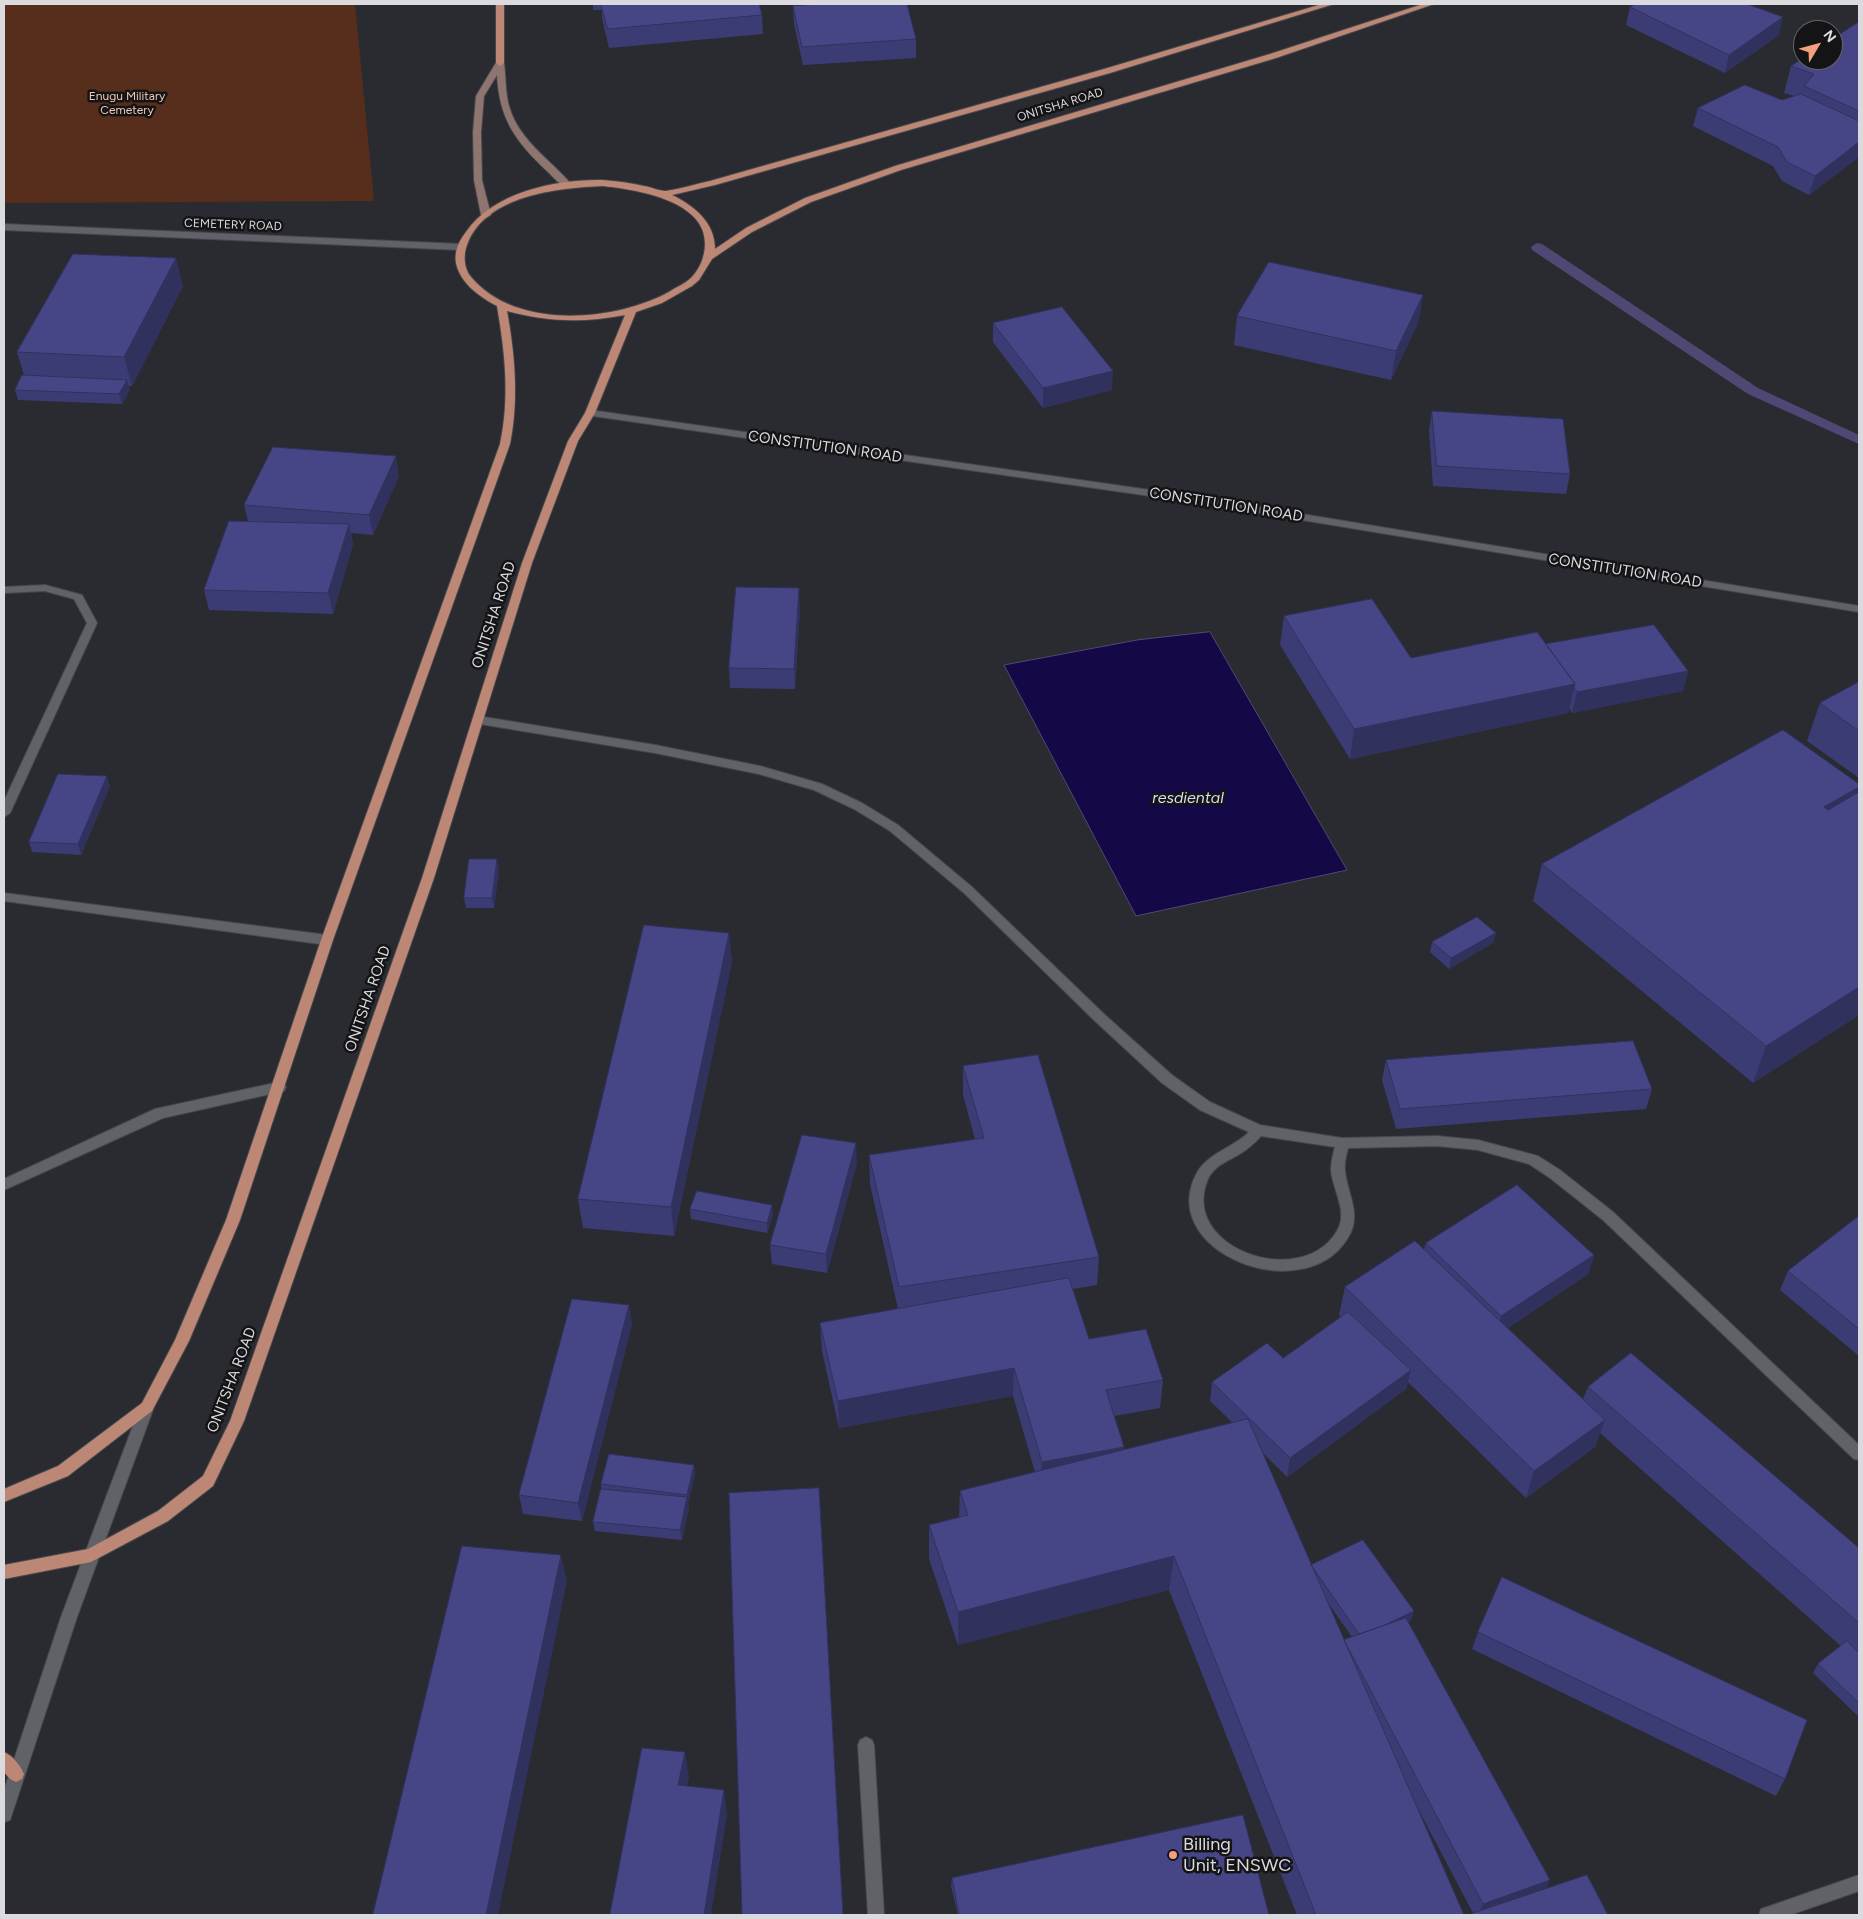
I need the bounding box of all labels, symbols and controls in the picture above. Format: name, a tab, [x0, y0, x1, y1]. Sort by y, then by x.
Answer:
north arrow	[1793, 20, 1843, 70]
text: N	[1820, 27, 1840, 46]
street label: ONITSHA ROAD	[1015, 85, 1105, 125]
park label: Enugu Military Cemetery	[89, 89, 165, 117]
street label: CEMETERY ROAD	[184, 216, 282, 234]
street label: CONSTITUTION ROAD	[747, 427, 903, 467]
street label: CONSTITUTION ROAD	[1148, 484, 1304, 526]
street label: CONSTITUTION ROAD	[1547, 550, 1703, 592]
street label: ONITSHA ROAD	[468, 559, 520, 671]
water label: resdiental	[1152, 788, 1224, 808]
street label: ONITSHA ROAD	[341, 943, 395, 1055]
street label: ONITSHA ROAD	[204, 1325, 260, 1435]
place label: Billing Unit, ENSWC	[1183, 1834, 1291, 1876]
marker: Billing Unit, ENSWC	[1167, 1849, 1179, 1861]

